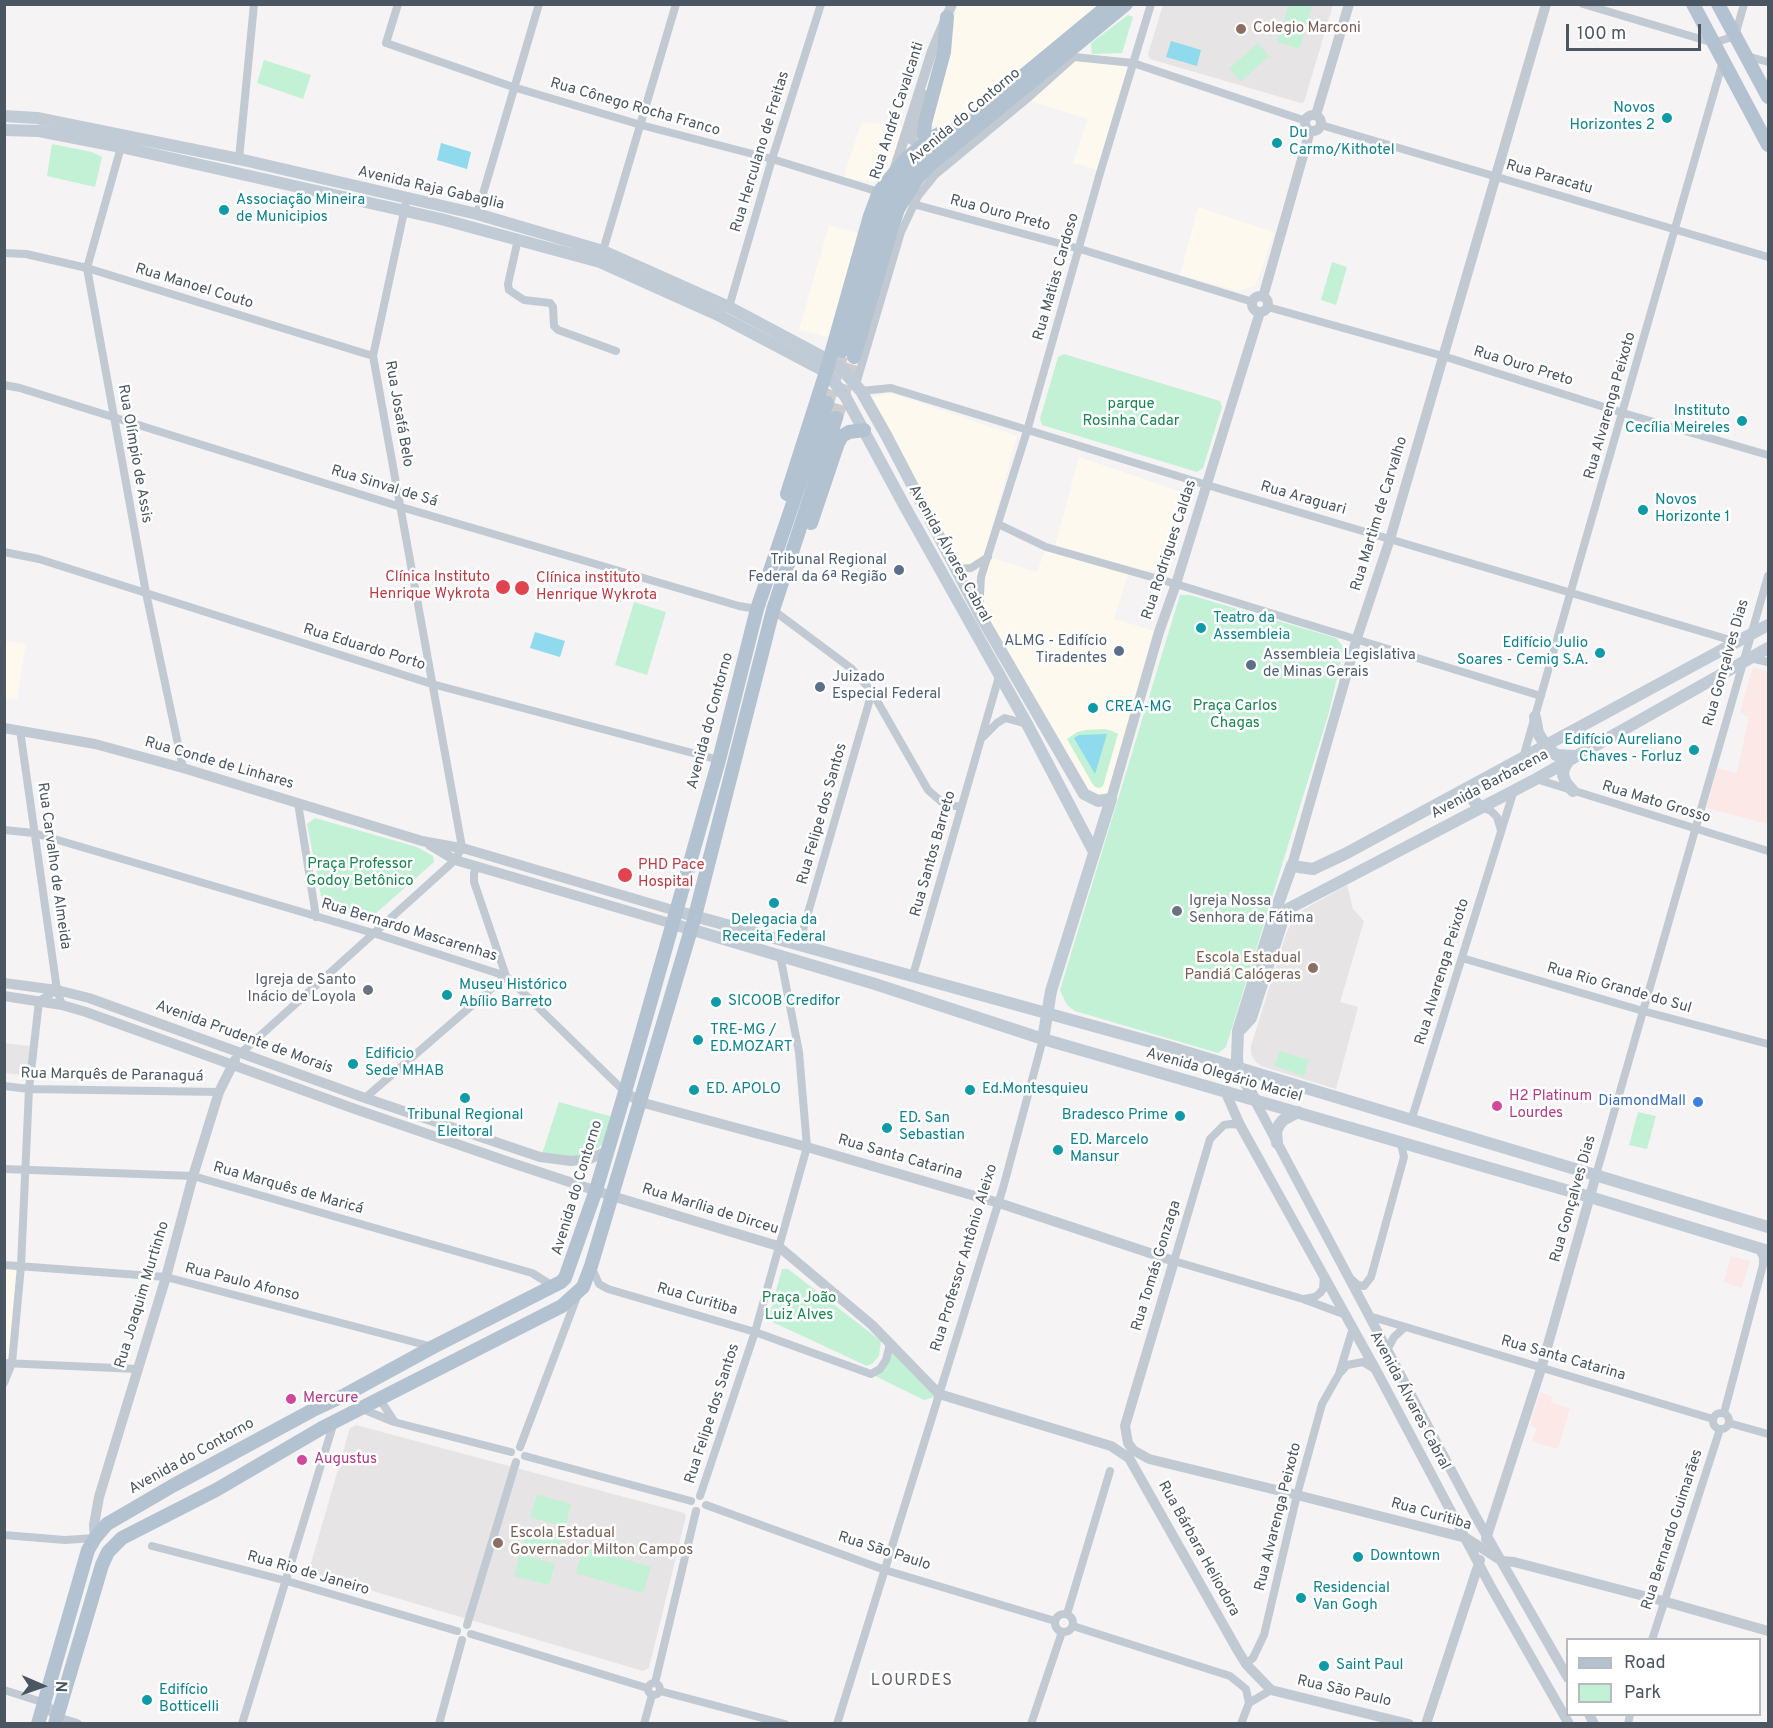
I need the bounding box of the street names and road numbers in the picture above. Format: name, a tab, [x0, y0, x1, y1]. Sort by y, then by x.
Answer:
street label: Rua André Cavalcanti	[867, 40, 929, 182]
street label: Avenida do Contorno	[905, 65, 1025, 169]
street label: Rua Herculano de Freitas	[728, 69, 794, 235]
street label: Rua Cônego Rocha Franco	[548, 75, 722, 141]
street label: Rua Paracatu	[1504, 157, 1594, 199]
street label: Avenida Raja Gabaglia	[356, 163, 506, 215]
street label: Rua Ouro Preto	[948, 192, 1052, 236]
street label: Rua Matias Cardoso	[1030, 211, 1084, 343]
street label: Rua Manoel Couto	[133, 260, 255, 314]
street label: Rua Alvarenga Peixoto	[1581, 330, 1641, 482]
street label: Rua Ouro Preto	[1471, 343, 1575, 391]
street label: Rua Josafá Belo	[380, 359, 416, 469]
street label: Rua Olímpio de Assis	[113, 383, 155, 525]
street label: Rua Martim de Carvalho	[1348, 434, 1412, 594]
street label: Rua Sinval de Sá	[329, 462, 439, 512]
street label: Rua Rodrigues Caldas	[1139, 478, 1201, 622]
street label: Rua Araguari	[1258, 478, 1348, 520]
street label: Avenida Álvares Cabral	[904, 482, 994, 626]
street label: Rua Gonçalves Dias	[1700, 597, 1754, 729]
street label: Rua Eduardo Porto	[301, 621, 427, 675]
street label: Avenida do Contorno	[684, 651, 738, 791]
street label: Rua Conde de Linhares	[142, 734, 296, 794]
street label: Rua Felipe dos Santos	[794, 741, 852, 887]
street label: Avenida Barbacena	[1428, 746, 1552, 824]
street label: Rua Mato Grosso	[1599, 778, 1713, 828]
street label: Rua Carvalho de Almeida	[32, 781, 74, 951]
street label: Rua Santos Barreto	[907, 789, 961, 919]
street label: Rua Bernardo Mascarenhas	[319, 896, 499, 966]
street label: Rua Alvarenga Peixoto	[1412, 896, 1474, 1048]
street label: Rua Rio Grande do Sul	[1545, 960, 1693, 1018]
street label: Avenida Prudente de Morais	[153, 997, 335, 1079]
street label: Avenida Olegário Maciel	[1144, 1045, 1304, 1107]
street label: Rua Marquês de Paranaguá	[20, 1065, 204, 1087]
street label: Avenida do Contorno	[549, 1118, 607, 1258]
street label: Rua Santa Catarina	[836, 1132, 964, 1184]
street label: Rua Gonçalves Dias	[1547, 1133, 1601, 1265]
street label: Rua Marquês de Maricá	[211, 1159, 365, 1219]
street label: Rua Professor Antônio Aleixo	[928, 1162, 1002, 1354]
street label: Rua Marília de Dirceu	[640, 1181, 780, 1239]
street label: Rua Tomás Gonzaga	[1129, 1198, 1185, 1334]
street label: Rua Joaquim Murtinho	[112, 1219, 174, 1371]
street label: Rua Paulo Afonso	[183, 1260, 301, 1306]
street label: Rua Curitiba	[655, 1280, 739, 1320]
street label: Avenida Álvares Cabral	[1365, 1329, 1453, 1473]
street label: Rua Santa Catarina	[1499, 1333, 1627, 1385]
street label: Rua Felipe dos Santos	[682, 1342, 744, 1486]
street label: Avenida do Contorno	[126, 1415, 258, 1499]
street label: Rua Alvarenga Peixoto	[1252, 1441, 1306, 1593]
street label: Rua Bernardo Guimarães	[1639, 1447, 1707, 1613]
street label: Rua Bárbara Heliodora	[1153, 1478, 1243, 1620]
street label: Rua Curitiba	[1389, 1495, 1473, 1535]
street label: Rua São Paulo	[835, 1529, 933, 1575]
street label: Rua Rio de Janeiro	[245, 1548, 371, 1600]
street label: Rua São Paulo	[1295, 1672, 1393, 1712]

